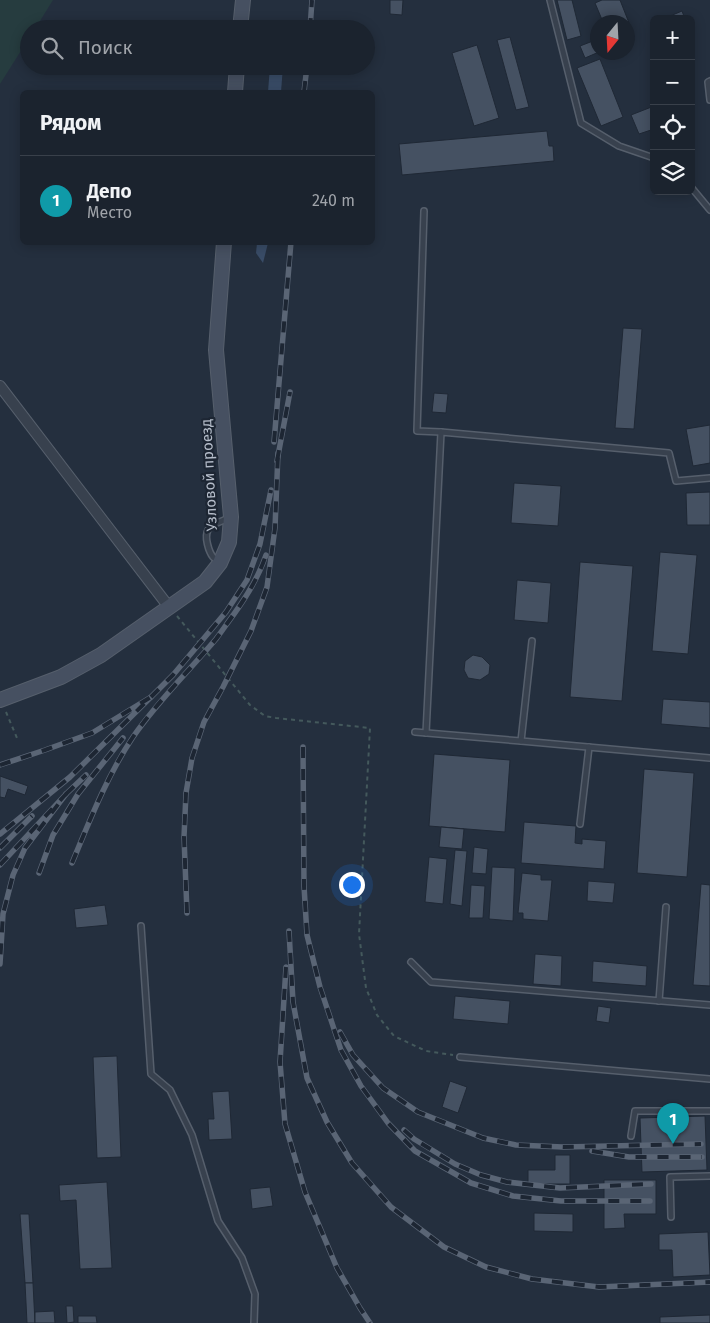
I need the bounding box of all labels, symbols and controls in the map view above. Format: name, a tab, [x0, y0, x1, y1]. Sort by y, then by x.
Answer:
north arrow	[590, 15, 635, 60]
map controls	[650, 15, 695, 195]
button: +	[650, 15, 695, 60]
search box	[20, 20, 375, 75]
icon: search	[38, 34, 66, 62]
text: Поиск	[78, 36, 132, 59]
button: −	[650, 60, 695, 105]
button: locate	[650, 105, 695, 150]
text: Рядом	[40, 110, 101, 136]
button: layers	[650, 150, 695, 195]
text: Депо	[87, 180, 132, 203]
text: 1	[52, 191, 60, 210]
text: 240 m	[312, 191, 355, 210]
text: Место	[87, 203, 132, 222]
street label: Узловой проезд	[197, 418, 221, 532]
your location	[339, 872, 365, 898]
pin: 1	[657, 1103, 689, 1144]

